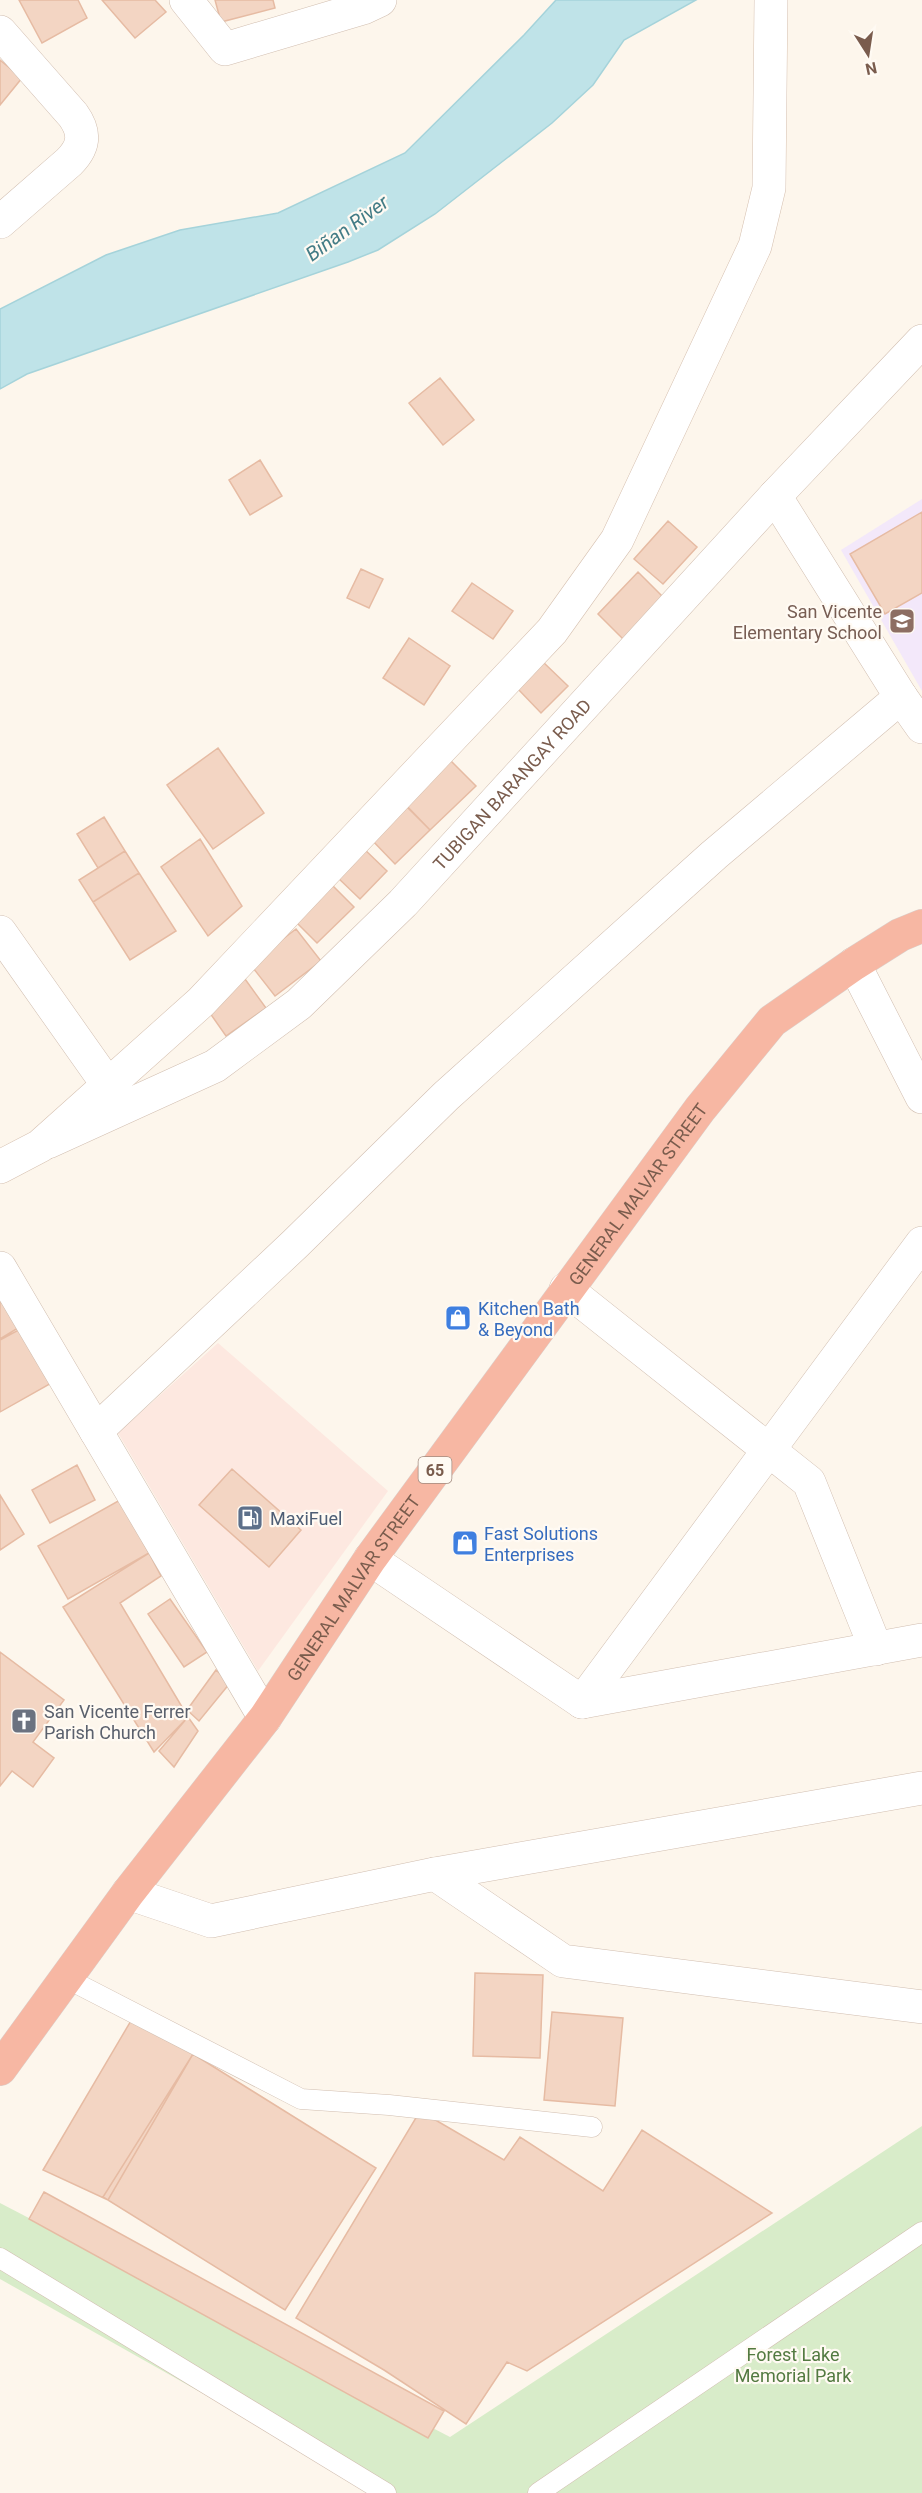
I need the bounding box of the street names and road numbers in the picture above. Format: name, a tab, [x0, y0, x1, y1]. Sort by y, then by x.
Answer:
street label: TUBIGAN BARANGAY ROAD	[428, 694, 595, 874]
street label: GENERAL MALVAR STREET	[564, 1099, 711, 1289]
road number: 65	[418, 1457, 452, 1483]
street label: GENERAL MALVAR STREET	[282, 1491, 424, 1685]

